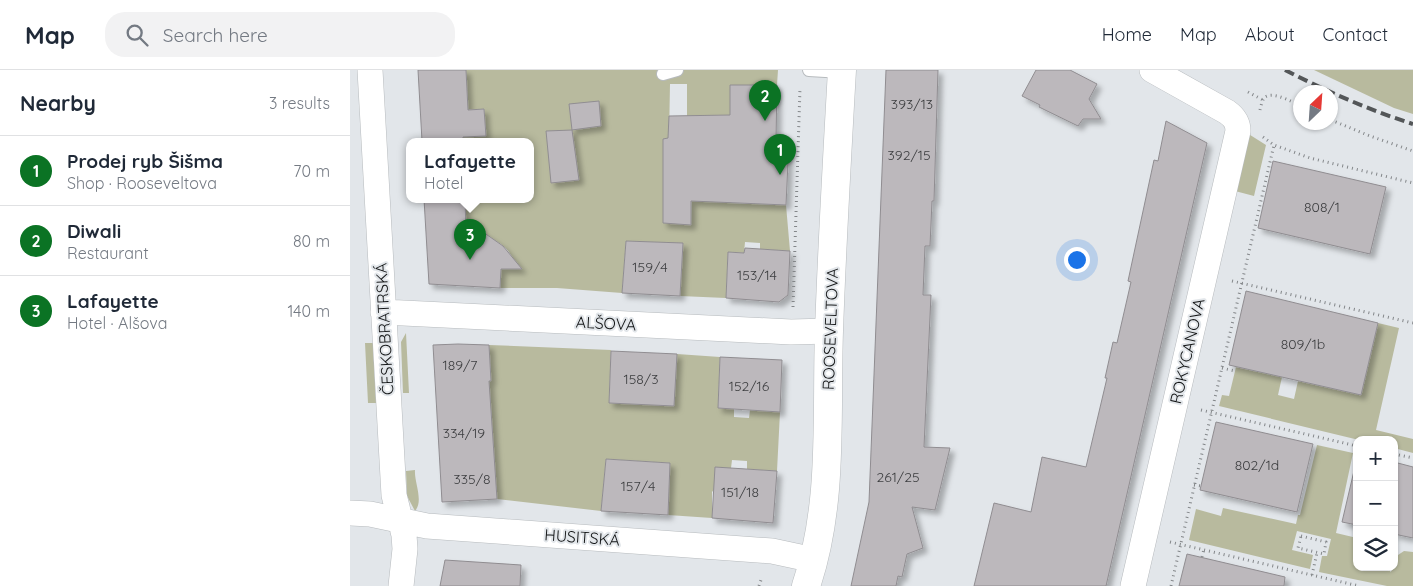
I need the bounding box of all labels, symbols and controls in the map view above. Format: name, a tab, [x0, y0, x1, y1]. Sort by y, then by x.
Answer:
search box	[105, 12, 455, 57]
text: Map	[25, 20, 75, 50]
icon: search	[123, 21, 151, 49]
text: Search here	[163, 23, 268, 47]
text: Home	[1102, 23, 1152, 46]
text: Map	[1180, 23, 1217, 46]
text: About	[1245, 23, 1295, 46]
text: Contact	[1323, 23, 1388, 46]
pin: 2	[749, 80, 781, 121]
north arrow	[1293, 85, 1338, 130]
text: Nearby	[20, 90, 96, 116]
text: 3 results	[269, 93, 330, 113]
house number: 393/13	[891, 95, 933, 113]
pin: 1	[764, 134, 796, 175]
popup	[406, 138, 534, 203]
house number: 392/15	[887, 146, 931, 164]
text: Prodej ryb Šišma	[67, 149, 223, 173]
text: Lafayette	[424, 149, 516, 173]
text: 1	[33, 161, 39, 181]
text: 70 m	[293, 161, 330, 181]
text: Shop · Rooseveltova	[67, 173, 217, 193]
text: Hotel	[424, 173, 463, 193]
house number: 808/1	[1304, 198, 1340, 216]
text: Diwali	[67, 219, 121, 243]
pin: 3	[454, 219, 486, 260]
text: 2	[31, 231, 41, 251]
text: 80 m	[293, 231, 330, 251]
text: Restaurant	[67, 243, 149, 263]
your location	[1064, 247, 1090, 273]
house number: 159/4	[632, 258, 668, 276]
street label: ČESKOBRATRSKÁ	[371, 262, 397, 396]
house number: 153/14	[737, 266, 777, 284]
street label: ROOSEVELTOVA	[818, 268, 842, 390]
text: Lafayette	[67, 289, 159, 313]
street label: ROKYCANOVA	[1165, 296, 1209, 406]
text: 3	[32, 301, 40, 321]
text: 140 m	[287, 301, 330, 321]
street label: ALŠOVA	[575, 311, 637, 335]
text: Hotel · Alšova	[67, 313, 167, 333]
house number: 809/1b	[1281, 335, 1325, 353]
house number: 189/7	[442, 356, 478, 374]
house number: 158/3	[623, 370, 659, 388]
house number: 152/16	[729, 377, 770, 395]
house number: 334/19	[443, 424, 485, 442]
map controls	[1353, 436, 1398, 571]
button: +	[1353, 436, 1398, 481]
house number: 802/1d	[1235, 456, 1279, 474]
house number: 261/25	[876, 468, 920, 486]
house number: 335/8	[453, 470, 491, 488]
house number: 157/4	[621, 477, 655, 495]
button: −	[1353, 481, 1398, 526]
house number: 151/18	[721, 483, 759, 501]
street label: HUSITSKÁ	[544, 524, 620, 550]
button: layers	[1353, 526, 1398, 571]

